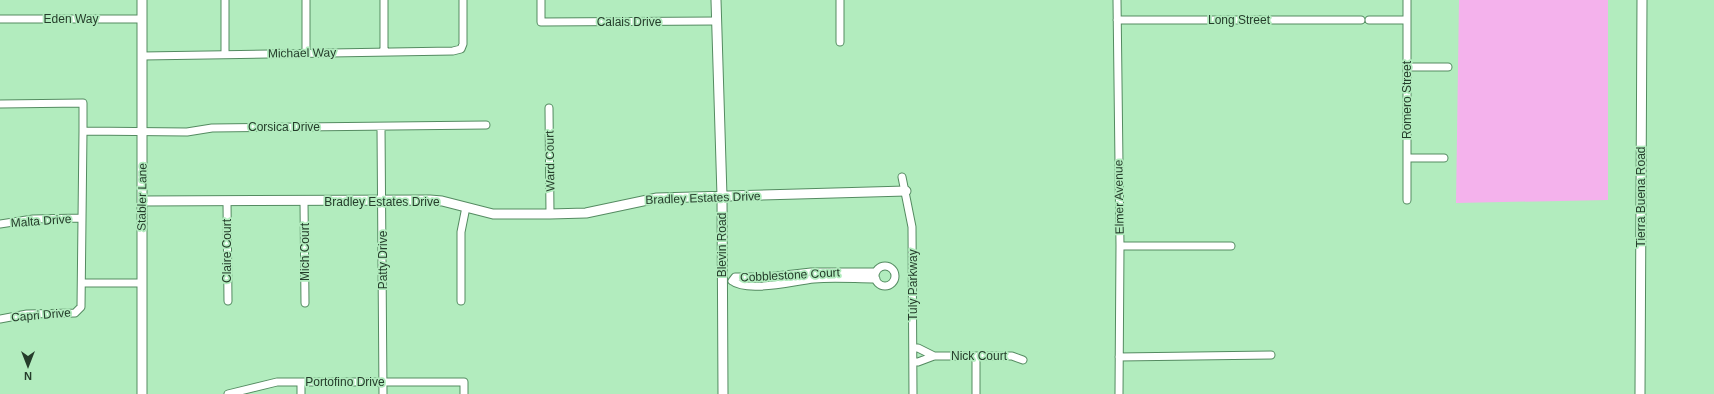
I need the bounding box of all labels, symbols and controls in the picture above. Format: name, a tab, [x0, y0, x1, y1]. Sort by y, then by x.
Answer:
street label: Eden Way	[44, 12, 98, 26]
street label: Long Street	[1208, 13, 1271, 27]
street label: Calais Drive	[597, 15, 662, 29]
street label: Michael Way	[268, 45, 336, 61]
street label: Romero Street	[1400, 60, 1414, 139]
street label: Corsica Drive	[248, 120, 320, 134]
street label: Ward Court	[542, 130, 558, 192]
street label: Tierra Buena Road	[1634, 147, 1648, 247]
street label: Elmer Avenue	[1111, 159, 1127, 234]
street label: Stabler Lane	[134, 163, 150, 231]
street label: Bradley Estates Drive	[645, 189, 761, 207]
street label: Bradley Estates Drive	[324, 195, 440, 209]
street label: Malta Drive	[10, 212, 72, 230]
street label: Blevin Road	[715, 213, 729, 277]
street label: Claire Court	[220, 218, 234, 283]
street label: Mich Court	[298, 222, 312, 281]
street label: Patty Drive	[376, 230, 390, 289]
street label: Tuly Parkway	[906, 249, 920, 321]
street label: Cobblestone Court	[740, 265, 841, 285]
street label: Capri Drive	[10, 305, 72, 325]
north arrow	[8, 346, 48, 386]
street label: Nick Court	[951, 349, 1008, 363]
text: N	[24, 370, 32, 382]
street label: Portofino Drive	[305, 375, 385, 389]

